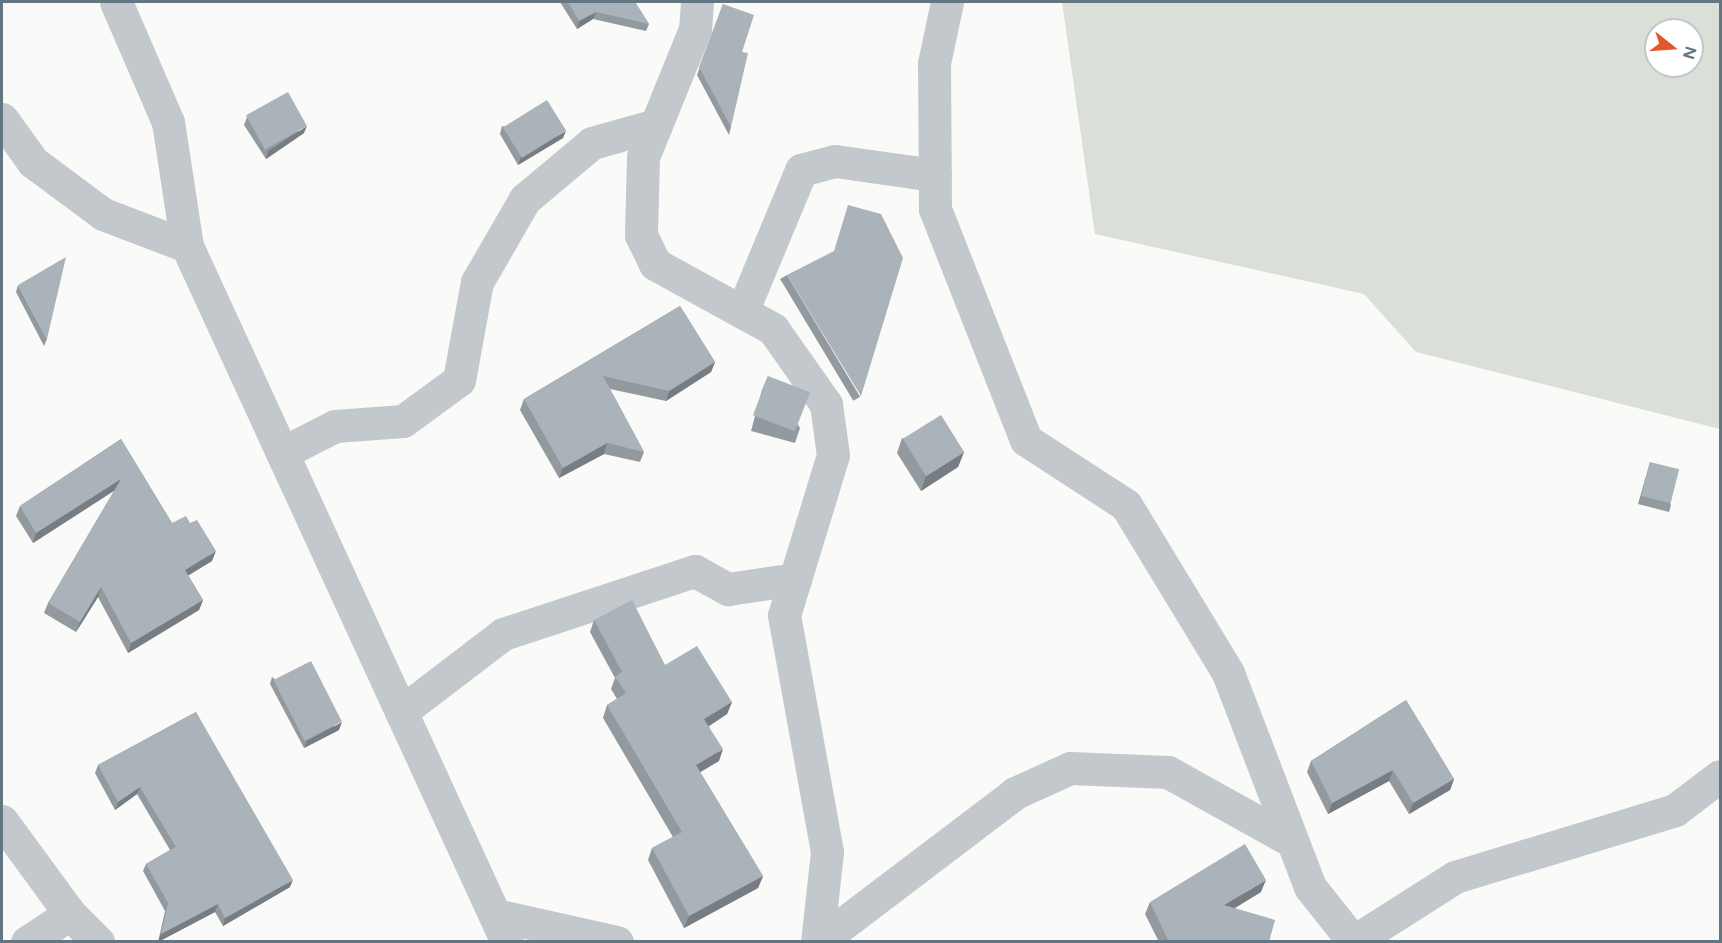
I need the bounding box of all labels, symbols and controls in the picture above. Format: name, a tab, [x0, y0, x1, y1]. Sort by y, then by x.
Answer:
north arrow	[1644, 18, 1704, 78]
text: N	[1679, 44, 1701, 62]

